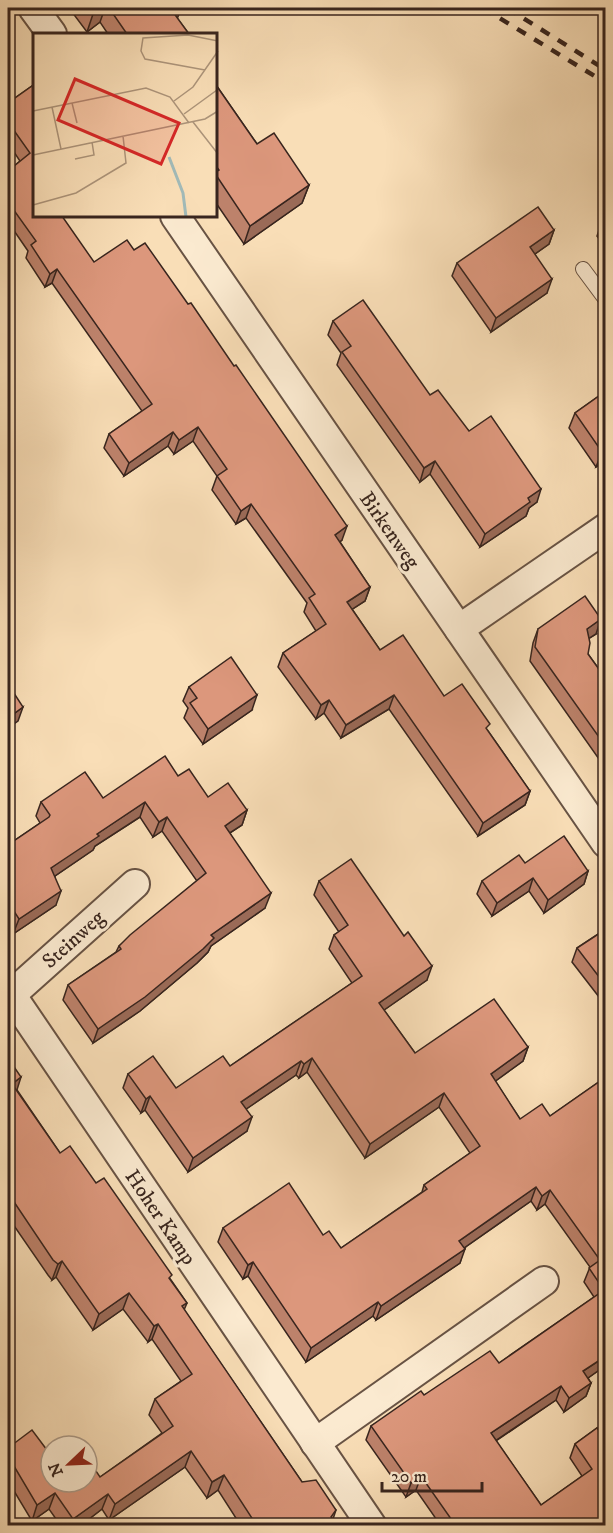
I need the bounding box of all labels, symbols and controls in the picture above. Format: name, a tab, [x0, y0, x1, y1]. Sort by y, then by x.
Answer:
inset map	[33, 33, 218, 218]
street label: Birkenweg	[353, 487, 426, 575]
street label: Steinweg	[37, 904, 111, 975]
street label: Hoher Kamp	[119, 1165, 202, 1270]
north arrow	[39, 1434, 99, 1494]
scale bar	[382, 1455, 482, 1493]
text: N	[44, 1460, 68, 1479]
text: 20 m	[391, 1466, 427, 1488]

